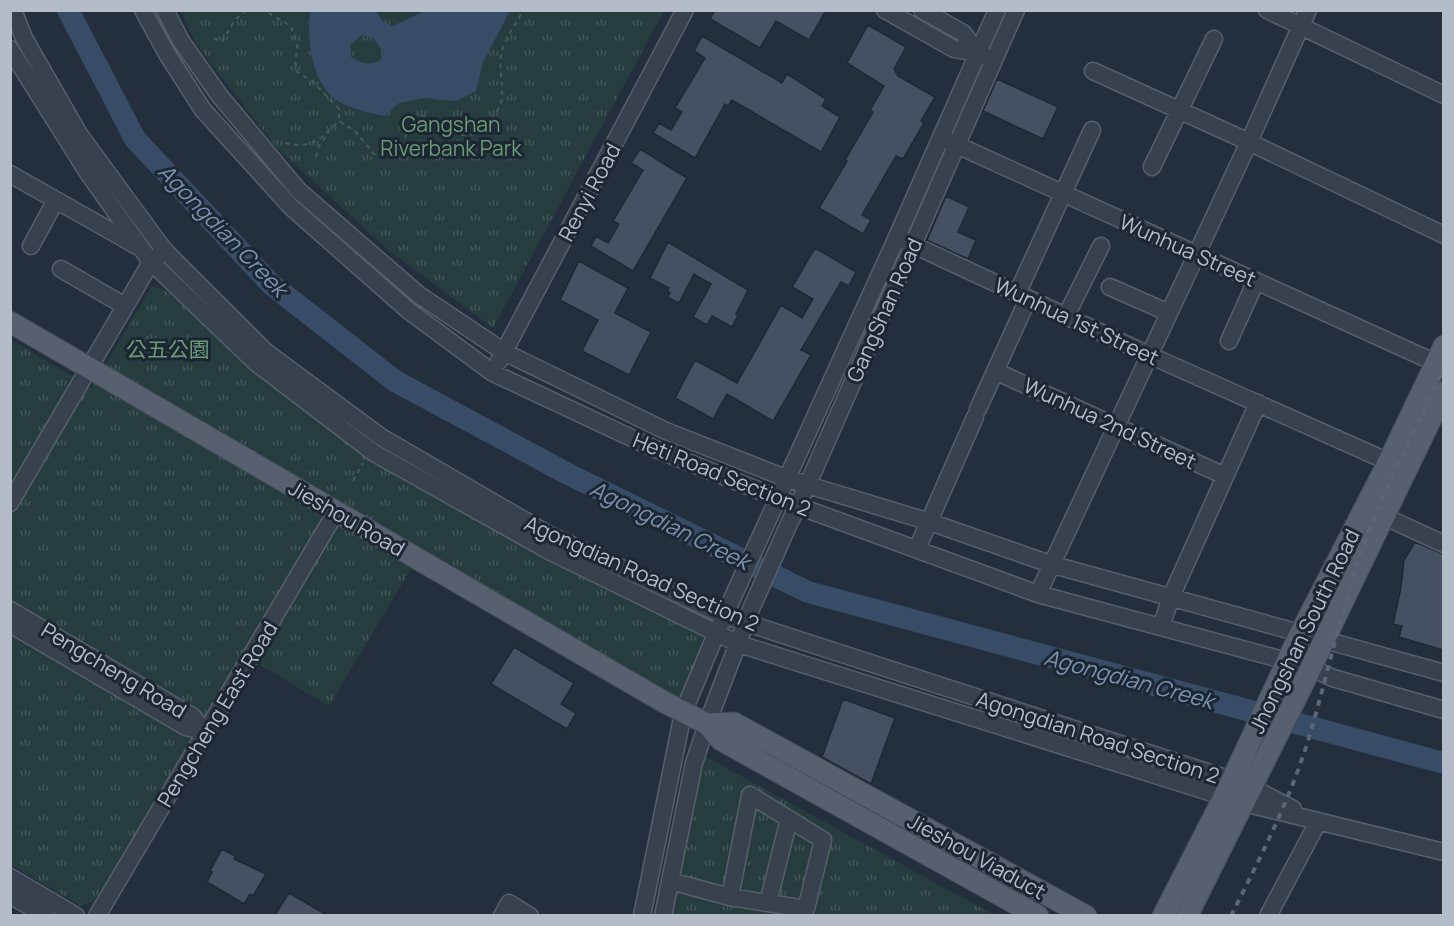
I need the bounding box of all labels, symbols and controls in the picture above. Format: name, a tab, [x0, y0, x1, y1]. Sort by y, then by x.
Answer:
park label: Gangshan Riverbank Park	[380, 110, 522, 162]
street label: Renyi Road	[551, 138, 627, 246]
water label: Agongdian Creek	[152, 157, 296, 305]
street label: Wunhua Street	[1115, 207, 1261, 293]
street label: GangShan Road	[840, 234, 928, 386]
street label: Wunhua 1st Street	[990, 271, 1164, 371]
park label: 公五公園	[126, 335, 210, 363]
street label: Wunhua 2nd Street	[1019, 371, 1201, 475]
street label: Heti Road Section 2	[629, 426, 815, 522]
water label: Agongdian Creek	[585, 473, 758, 578]
street label: Jieshou Road	[284, 474, 410, 562]
street label: Agongdian Road Section 2	[520, 509, 764, 637]
street label: Jhongshan South Road	[1242, 524, 1366, 738]
street label: Pengcheng Road	[36, 616, 192, 724]
street label: Pengcheng East Road	[150, 616, 284, 812]
water label: Agongdian Creek	[1041, 642, 1220, 717]
street label: Agongdian Road Section 2	[973, 684, 1223, 790]
street label: Jieshou Viaduct	[903, 807, 1051, 905]

